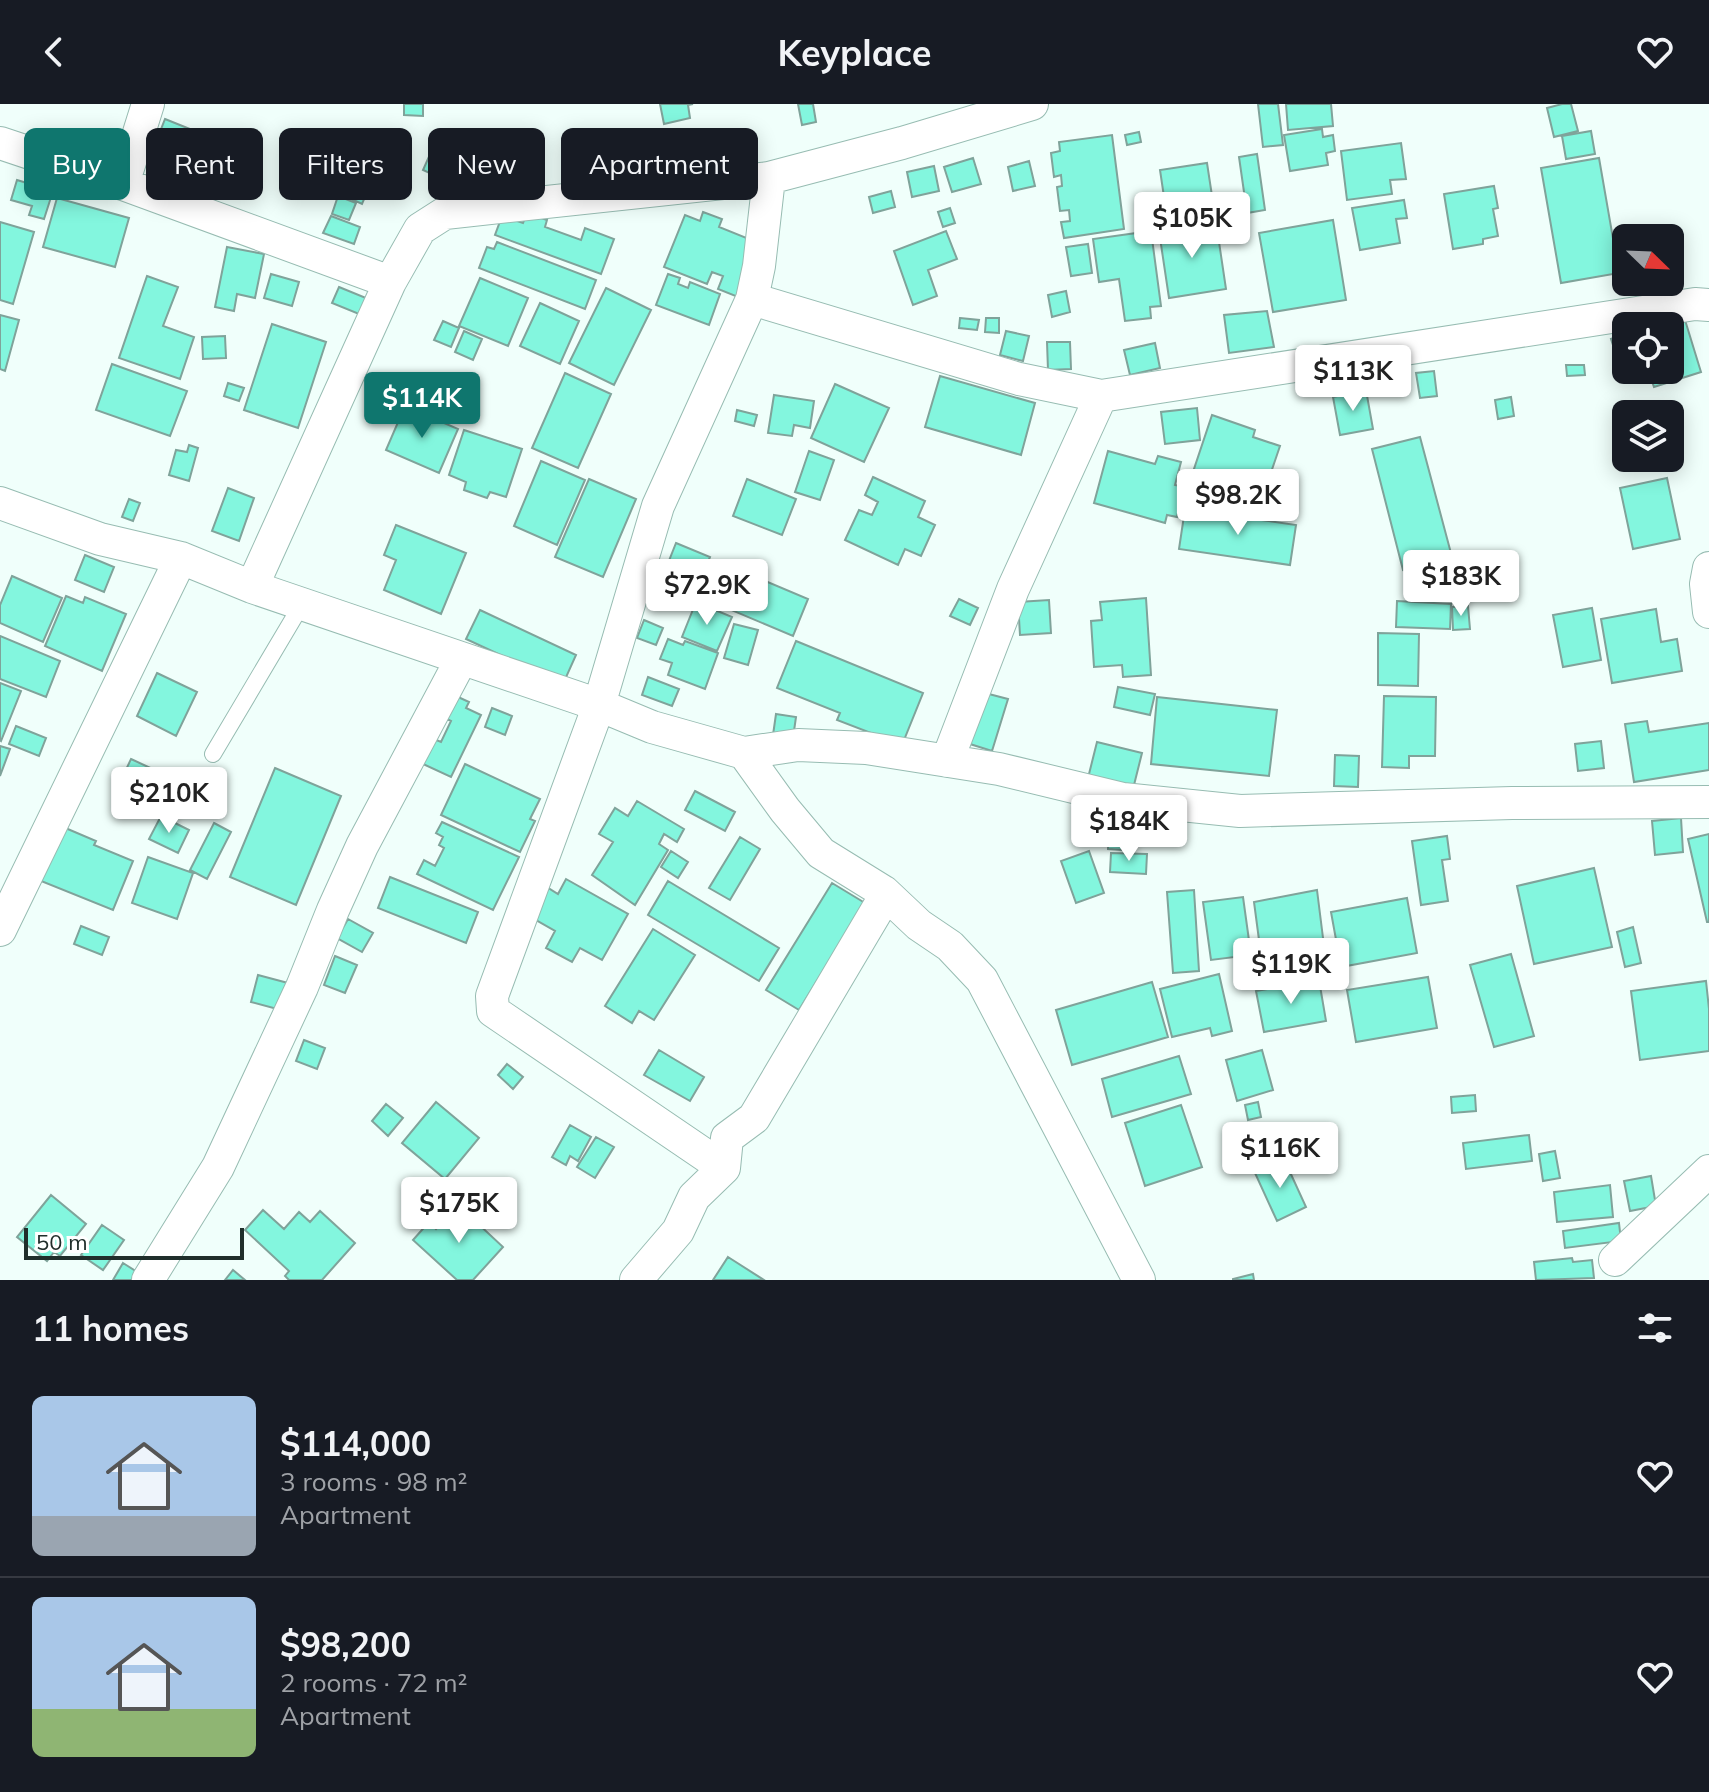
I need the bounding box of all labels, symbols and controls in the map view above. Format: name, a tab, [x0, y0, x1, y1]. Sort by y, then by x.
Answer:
icon: back	[32, 30, 76, 74]
text: Keyplace	[777, 30, 932, 75]
icon: heart	[1633, 30, 1677, 74]
chip: Buy	[24, 128, 130, 200]
chip: Rent	[146, 128, 263, 200]
chip: Filters	[279, 128, 412, 200]
chip: New	[428, 128, 545, 200]
chip: Apartment	[561, 128, 758, 200]
pin: $105K	[1136, 192, 1248, 260]
text: $105K	[1152, 201, 1232, 234]
north arrow	[1612, 224, 1684, 296]
map controls	[1612, 224, 1684, 472]
button: locate	[1612, 312, 1684, 384]
pin: $113K	[1297, 345, 1409, 413]
text: $113K	[1313, 354, 1393, 387]
pin: $114K	[366, 372, 478, 440]
text: $114K	[382, 381, 462, 414]
button: layers	[1612, 400, 1684, 472]
pin: $98.2K	[1173, 469, 1303, 537]
text: $98.2K	[1195, 478, 1281, 511]
pin: $183K	[1405, 550, 1517, 618]
pin: $72.9K	[642, 559, 772, 627]
text: $183K	[1421, 559, 1501, 592]
text: $72.9K	[664, 568, 750, 601]
pin: $210K	[113, 767, 225, 835]
text: $210K	[129, 776, 209, 809]
pin: $184K	[1073, 795, 1185, 863]
text: $184K	[1089, 804, 1169, 837]
pin: $119K	[1235, 938, 1347, 1006]
text: $119K	[1251, 947, 1331, 980]
pin: $116K	[1224, 1122, 1336, 1190]
text: $116K	[1240, 1131, 1320, 1164]
pin: $175K	[403, 1177, 515, 1245]
text: $175K	[419, 1186, 499, 1219]
scale bar	[24, 1224, 244, 1260]
text: 50 m	[36, 1228, 87, 1256]
icon: filters	[1633, 1306, 1677, 1350]
text: 11 homes	[32, 1307, 189, 1350]
text: $114,000	[280, 1422, 431, 1465]
icon: home	[96, 1428, 192, 1524]
icon: heart	[1633, 1454, 1677, 1498]
text: 3 rooms · 98 m²	[280, 1465, 467, 1498]
text: Apartment	[280, 1498, 411, 1531]
text: $98,200	[280, 1623, 411, 1666]
icon: home	[96, 1629, 192, 1725]
icon: heart	[1633, 1655, 1677, 1699]
text: 2 rooms · 72 m²	[280, 1666, 467, 1699]
text: Apartment	[280, 1699, 411, 1732]

